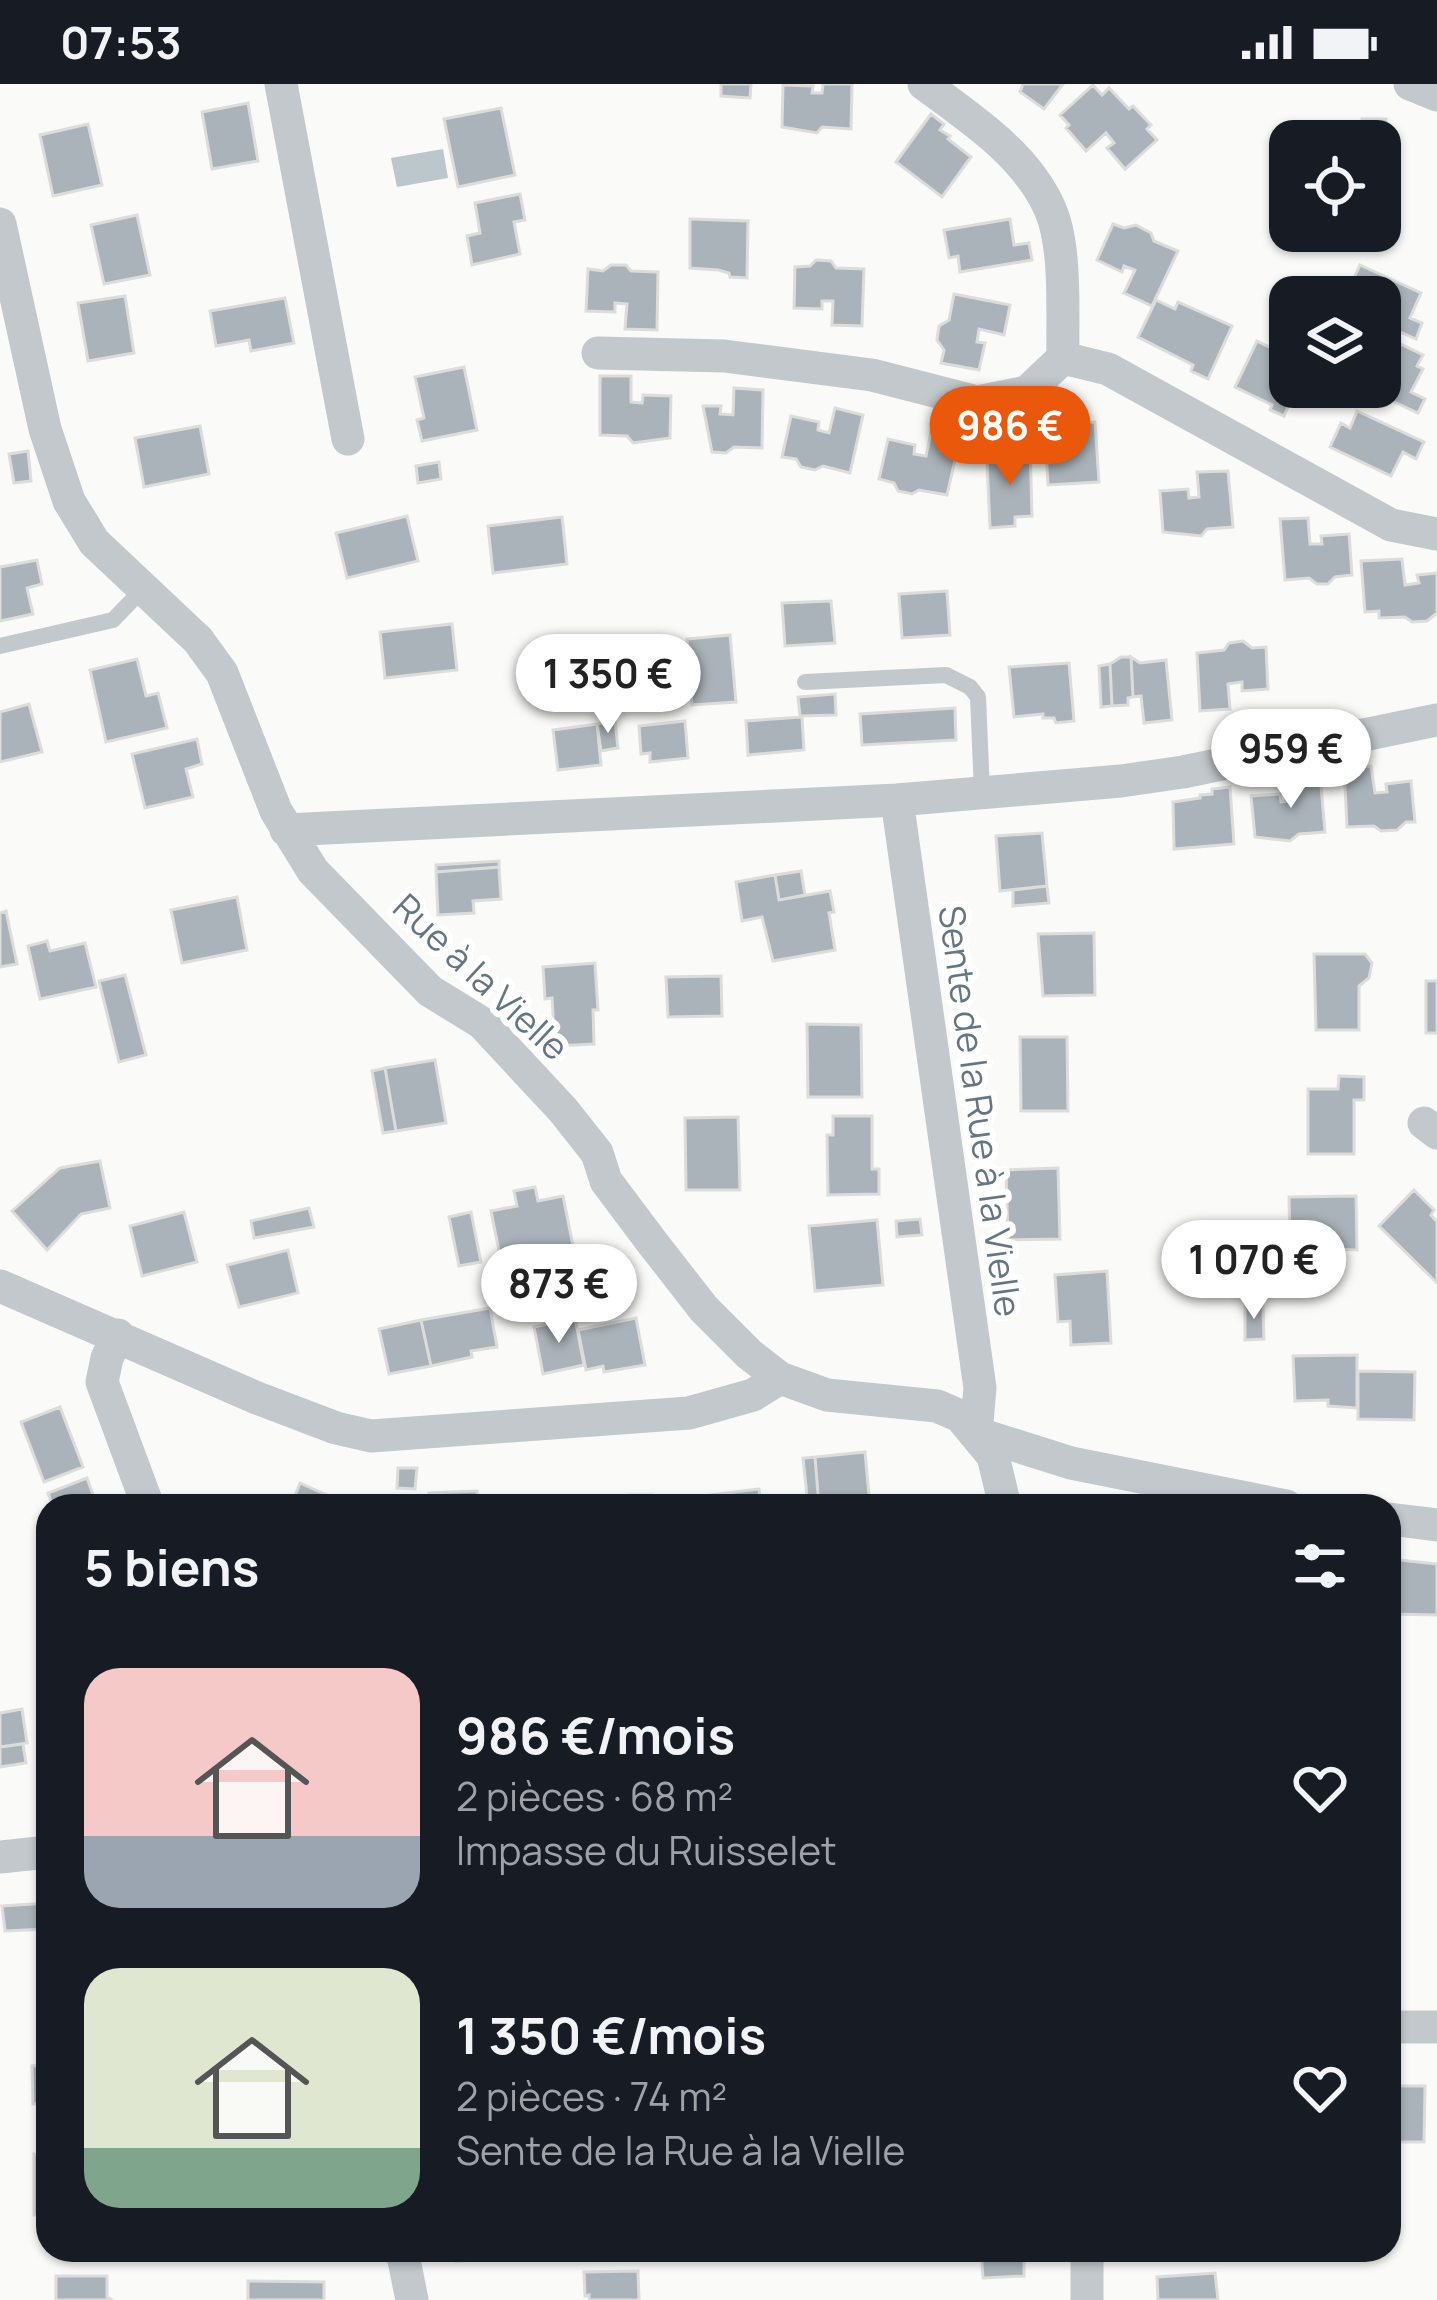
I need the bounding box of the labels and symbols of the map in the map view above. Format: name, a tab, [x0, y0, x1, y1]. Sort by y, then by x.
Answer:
pin: 986 €	[926, 386, 1094, 488]
pin: 1 350 €	[497, 634, 719, 736]
pin: 959 €	[1207, 709, 1375, 811]
street label: Rue à la Vielle	[383, 883, 580, 1071]
street label: Sente de la Rue à la Vielle	[927, 902, 1034, 1320]
pin: 1 070 €	[1143, 1220, 1365, 1322]
pin: 873 €	[475, 1244, 643, 1346]

